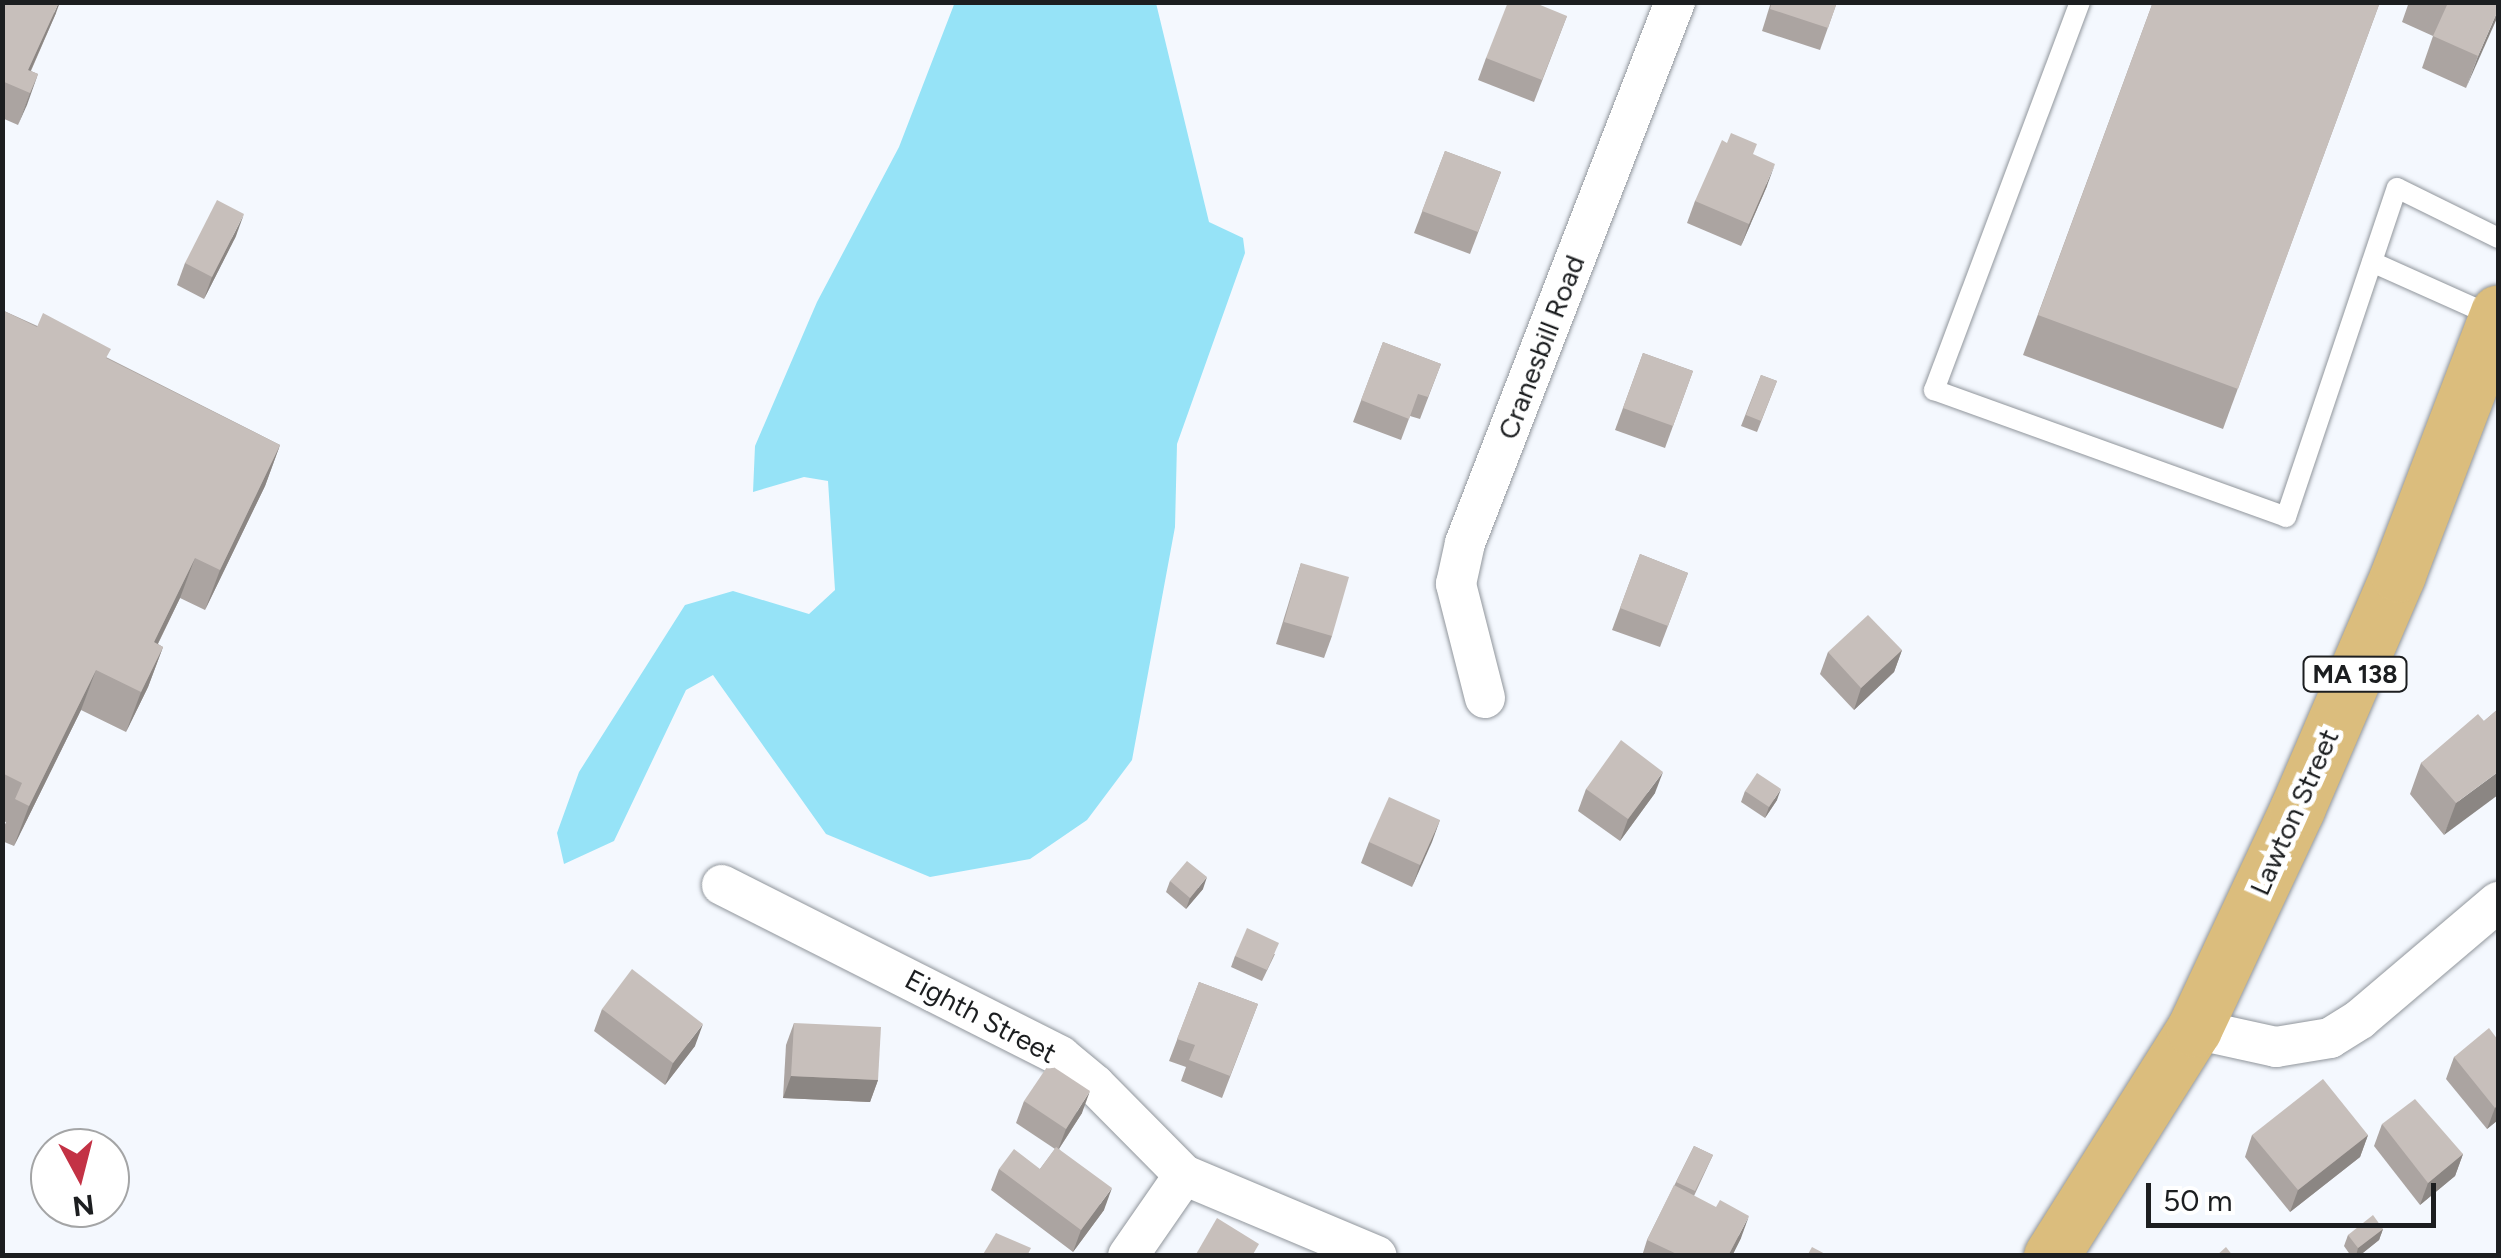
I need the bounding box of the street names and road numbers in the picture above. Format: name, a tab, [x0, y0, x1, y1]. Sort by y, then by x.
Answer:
street label: Cranesbill Road	[1490, 250, 1592, 444]
road number: MA 138	[2302, 654, 2408, 694]
street label: Lawton Street	[2242, 724, 2346, 900]
street label: Eighth Street	[900, 962, 1062, 1070]

